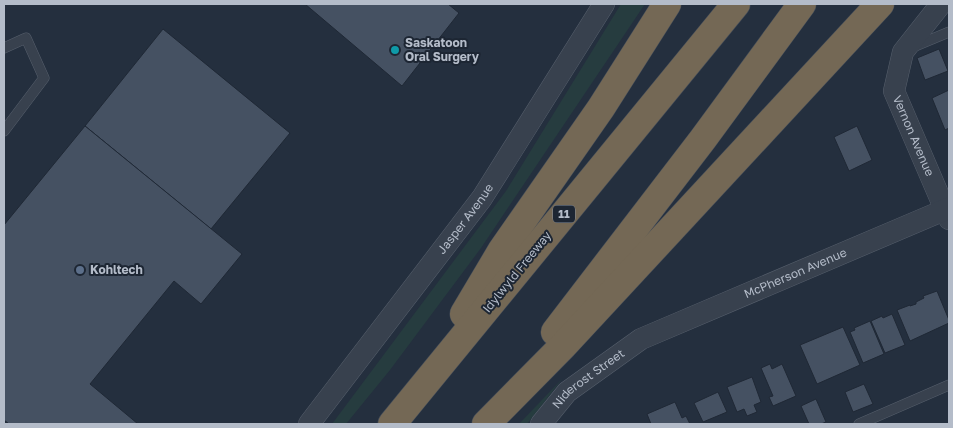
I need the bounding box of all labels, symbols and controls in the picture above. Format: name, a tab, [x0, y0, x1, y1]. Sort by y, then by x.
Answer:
place label: Saskatoon Oral Surgery	[405, 35, 480, 64]
marker: Saskatoon Oral Surgery	[389, 44, 401, 56]
street label: Vernon Avenue	[890, 93, 938, 178]
street label: Jasper Avenue	[434, 181, 496, 257]
road number: 11	[553, 205, 575, 222]
street label: Idylwyld Freeway	[479, 228, 554, 315]
street label: McPherson Avenue	[742, 244, 849, 301]
place label: Kohltech	[90, 262, 143, 277]
marker: Kohltech	[74, 264, 86, 276]
street label: Niderost Street	[549, 345, 627, 411]

